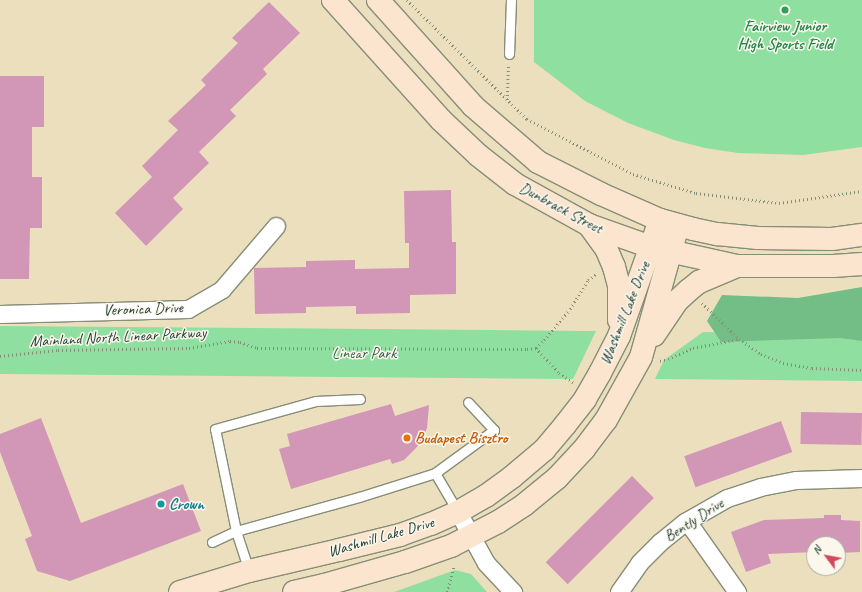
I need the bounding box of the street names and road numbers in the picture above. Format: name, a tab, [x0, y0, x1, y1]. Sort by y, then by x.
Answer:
street label: Dunbrack Street	[516, 178, 606, 238]
street label: Washmill Lake Drive	[596, 258, 654, 368]
street label: Veronica Drive	[103, 298, 183, 320]
street label: Mainland North Linear Parkway	[29, 323, 207, 351]
street label: Bently Drive	[661, 494, 727, 546]
street label: Washmill Lake Drive	[326, 513, 436, 561]

